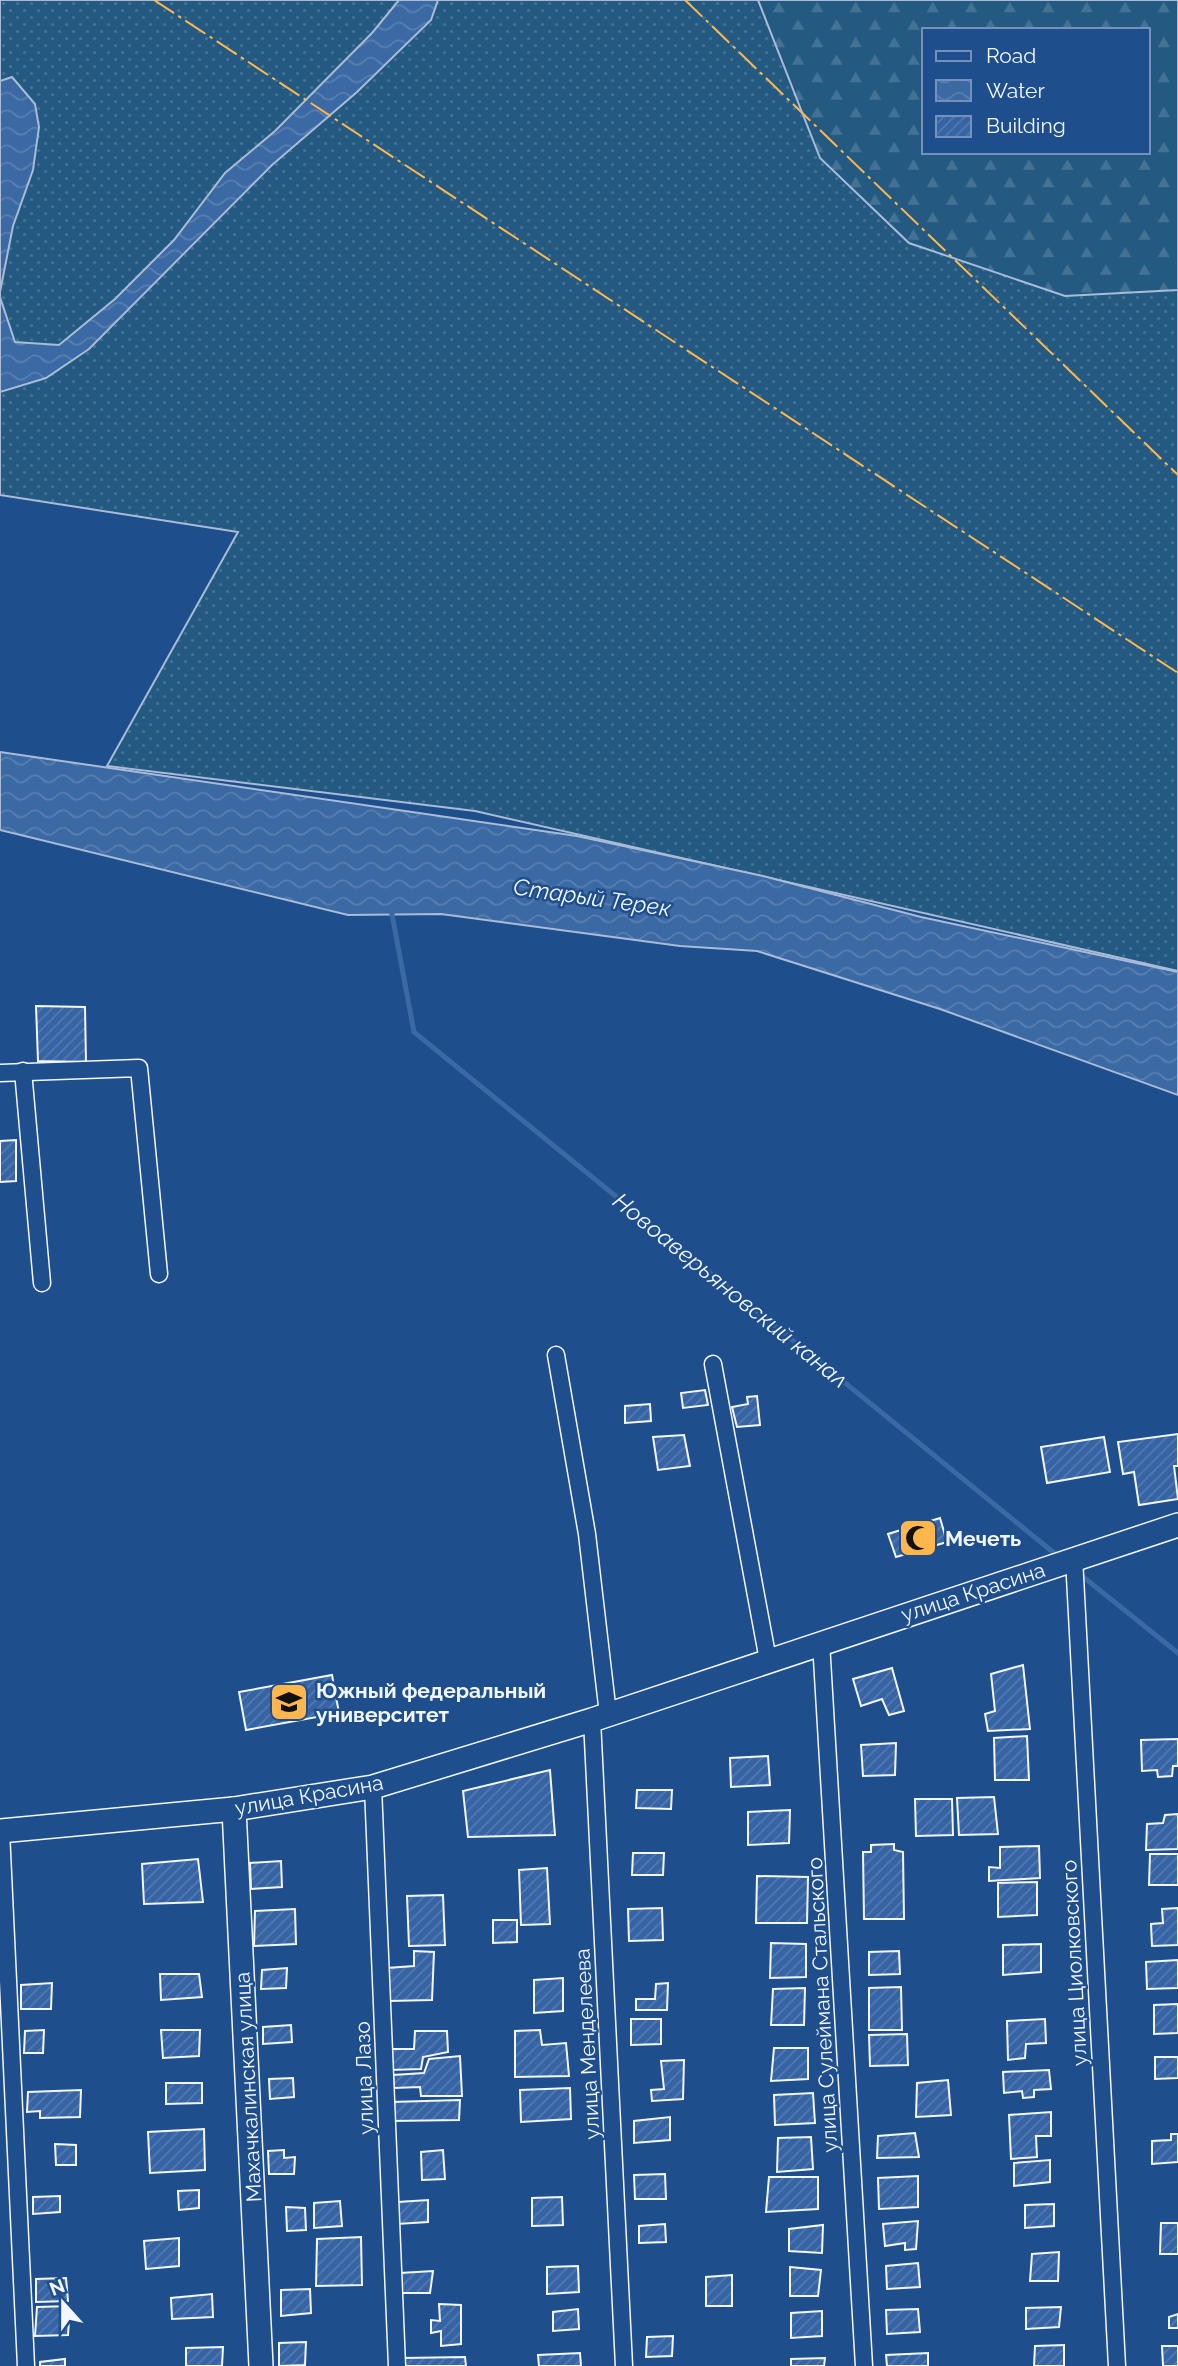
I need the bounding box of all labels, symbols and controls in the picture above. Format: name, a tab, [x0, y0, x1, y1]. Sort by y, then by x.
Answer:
legend	[922, 28, 1150, 154]
text: Road	[986, 43, 1036, 68]
text: Water	[986, 78, 1045, 103]
text: Building	[986, 113, 1066, 138]
water label: Старый Терек	[512, 873, 673, 922]
water label: Новоаверьяновский канал	[608, 1187, 854, 1393]
mosque icon: Мечеть	[897, 1517, 939, 1559]
place label: Мечеть	[945, 1526, 1021, 1551]
street label: улица Красина	[898, 1557, 1048, 1627]
place label: Южный федеральный университет	[316, 1678, 546, 1727]
school or university icon: Южный федеральный университет	[268, 1681, 310, 1723]
street label: улица Красина	[233, 1770, 385, 1820]
street label: улица Сулеймана Стальского	[802, 1857, 842, 2153]
street label: улица Циолковского	[1056, 1859, 1092, 2067]
street label: улица Менделеева	[570, 1948, 604, 2140]
street label: Махачкалинская улица	[229, 1971, 267, 2203]
street label: улица Лазо	[350, 2021, 378, 2135]
north arrow	[28, 2268, 98, 2338]
text: N	[46, 2274, 68, 2300]

